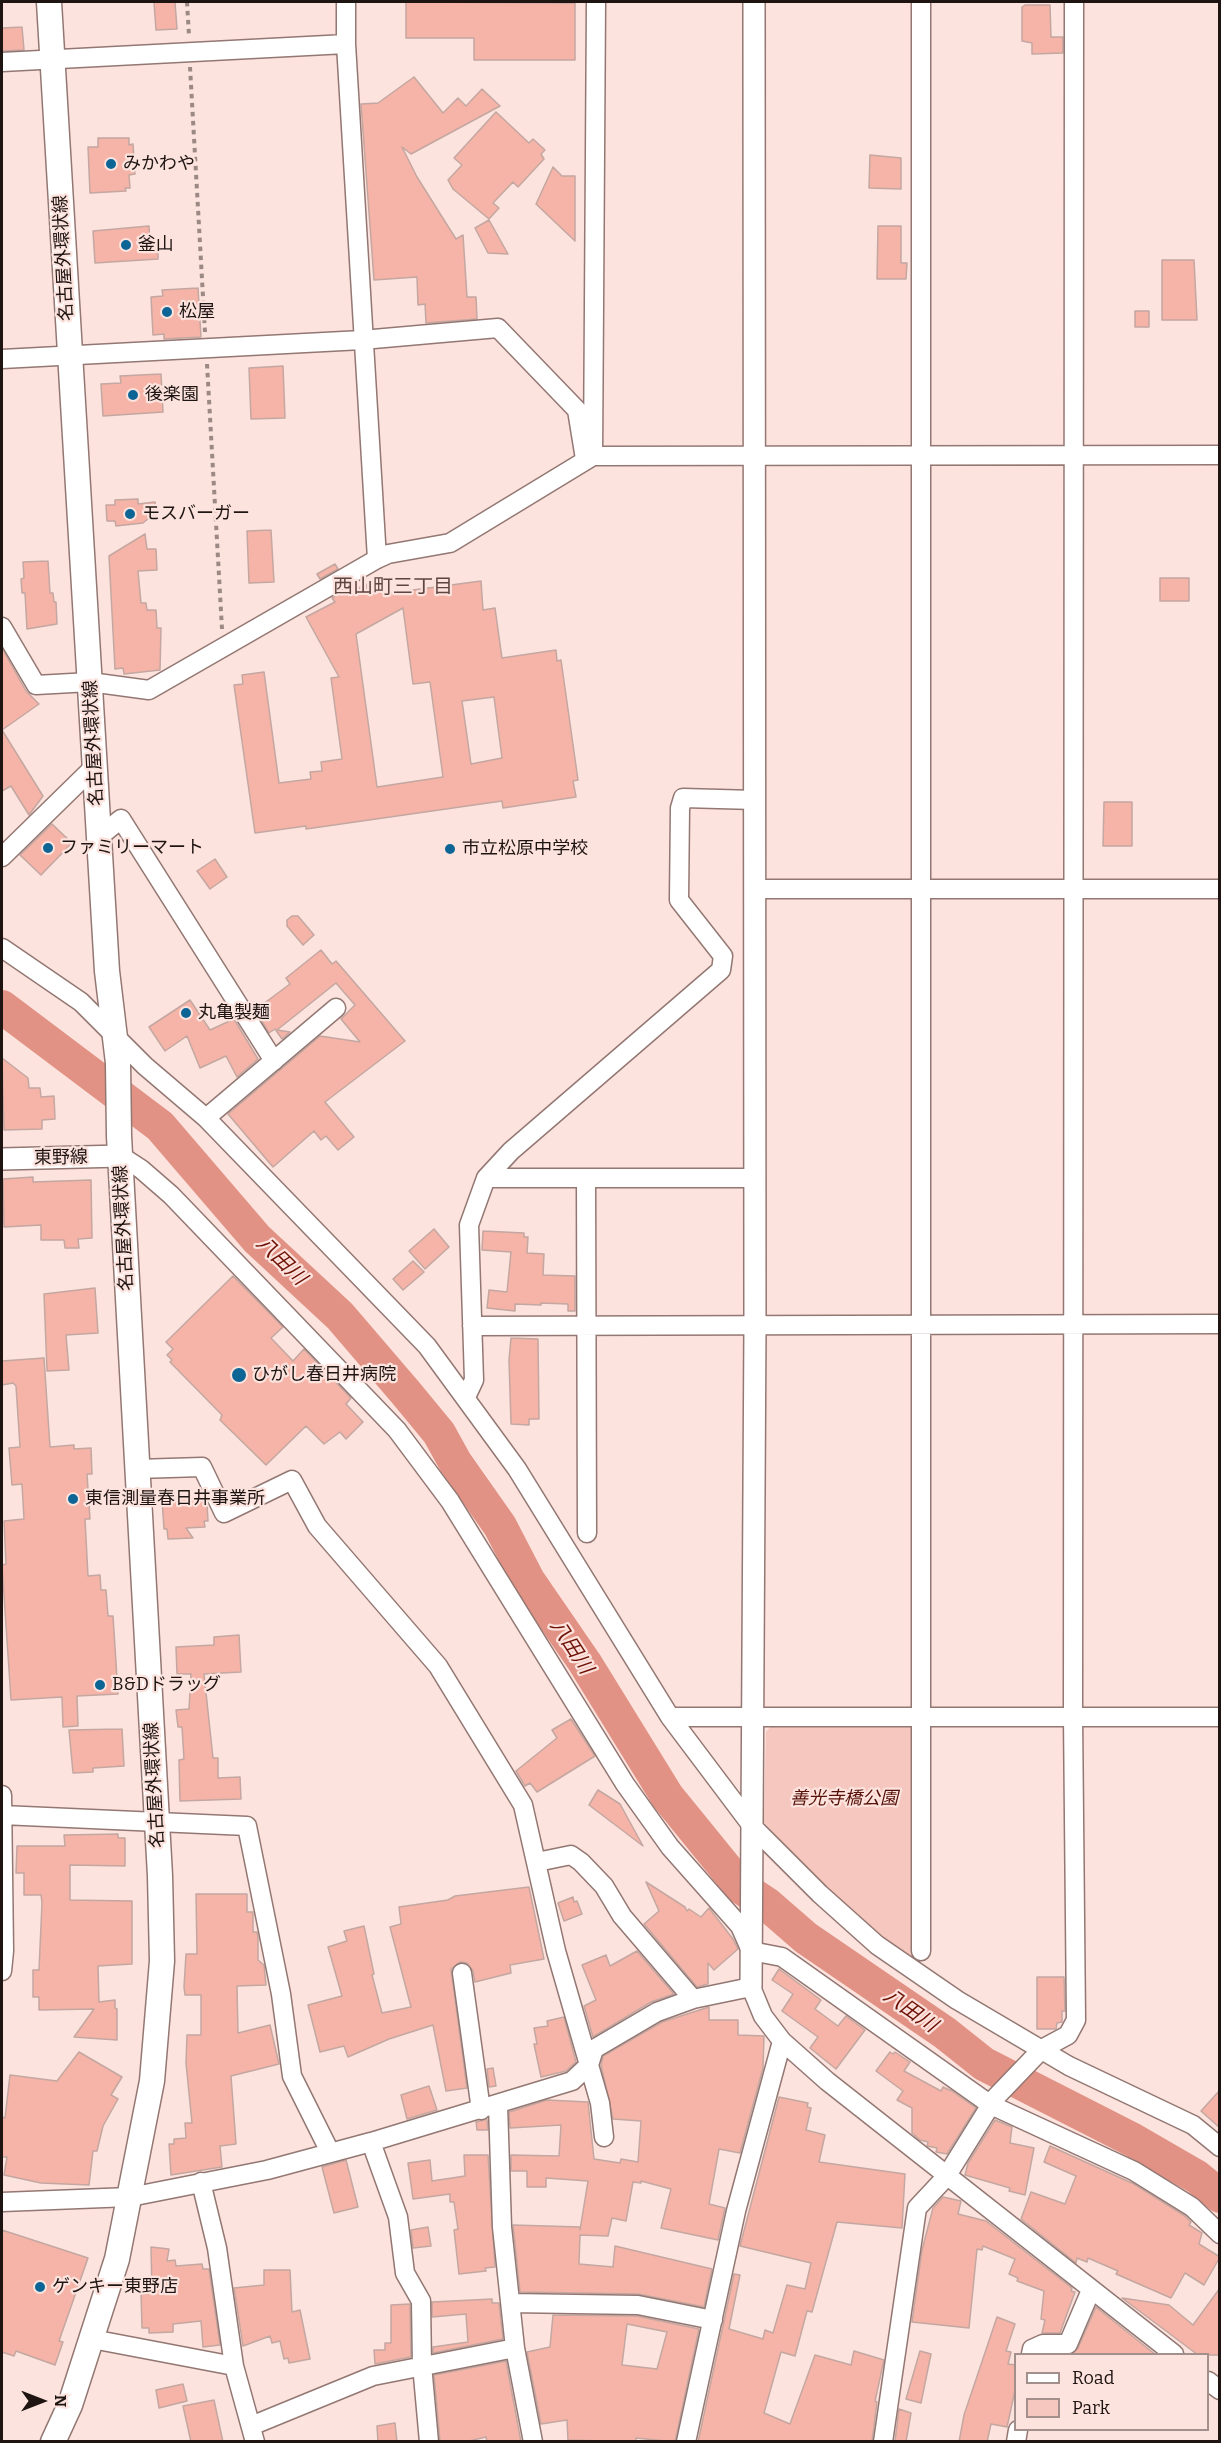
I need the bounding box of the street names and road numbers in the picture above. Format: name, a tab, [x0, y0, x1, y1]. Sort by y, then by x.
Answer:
street label: 名古屋外環状線	[50, 195, 78, 321]
street label: 名古屋外環状線	[80, 680, 108, 806]
street label: 東野線	[34, 1147, 88, 1169]
street label: 名古屋外環状線	[110, 1165, 138, 1291]
street label: 名古屋外環状線	[141, 1722, 169, 1848]

